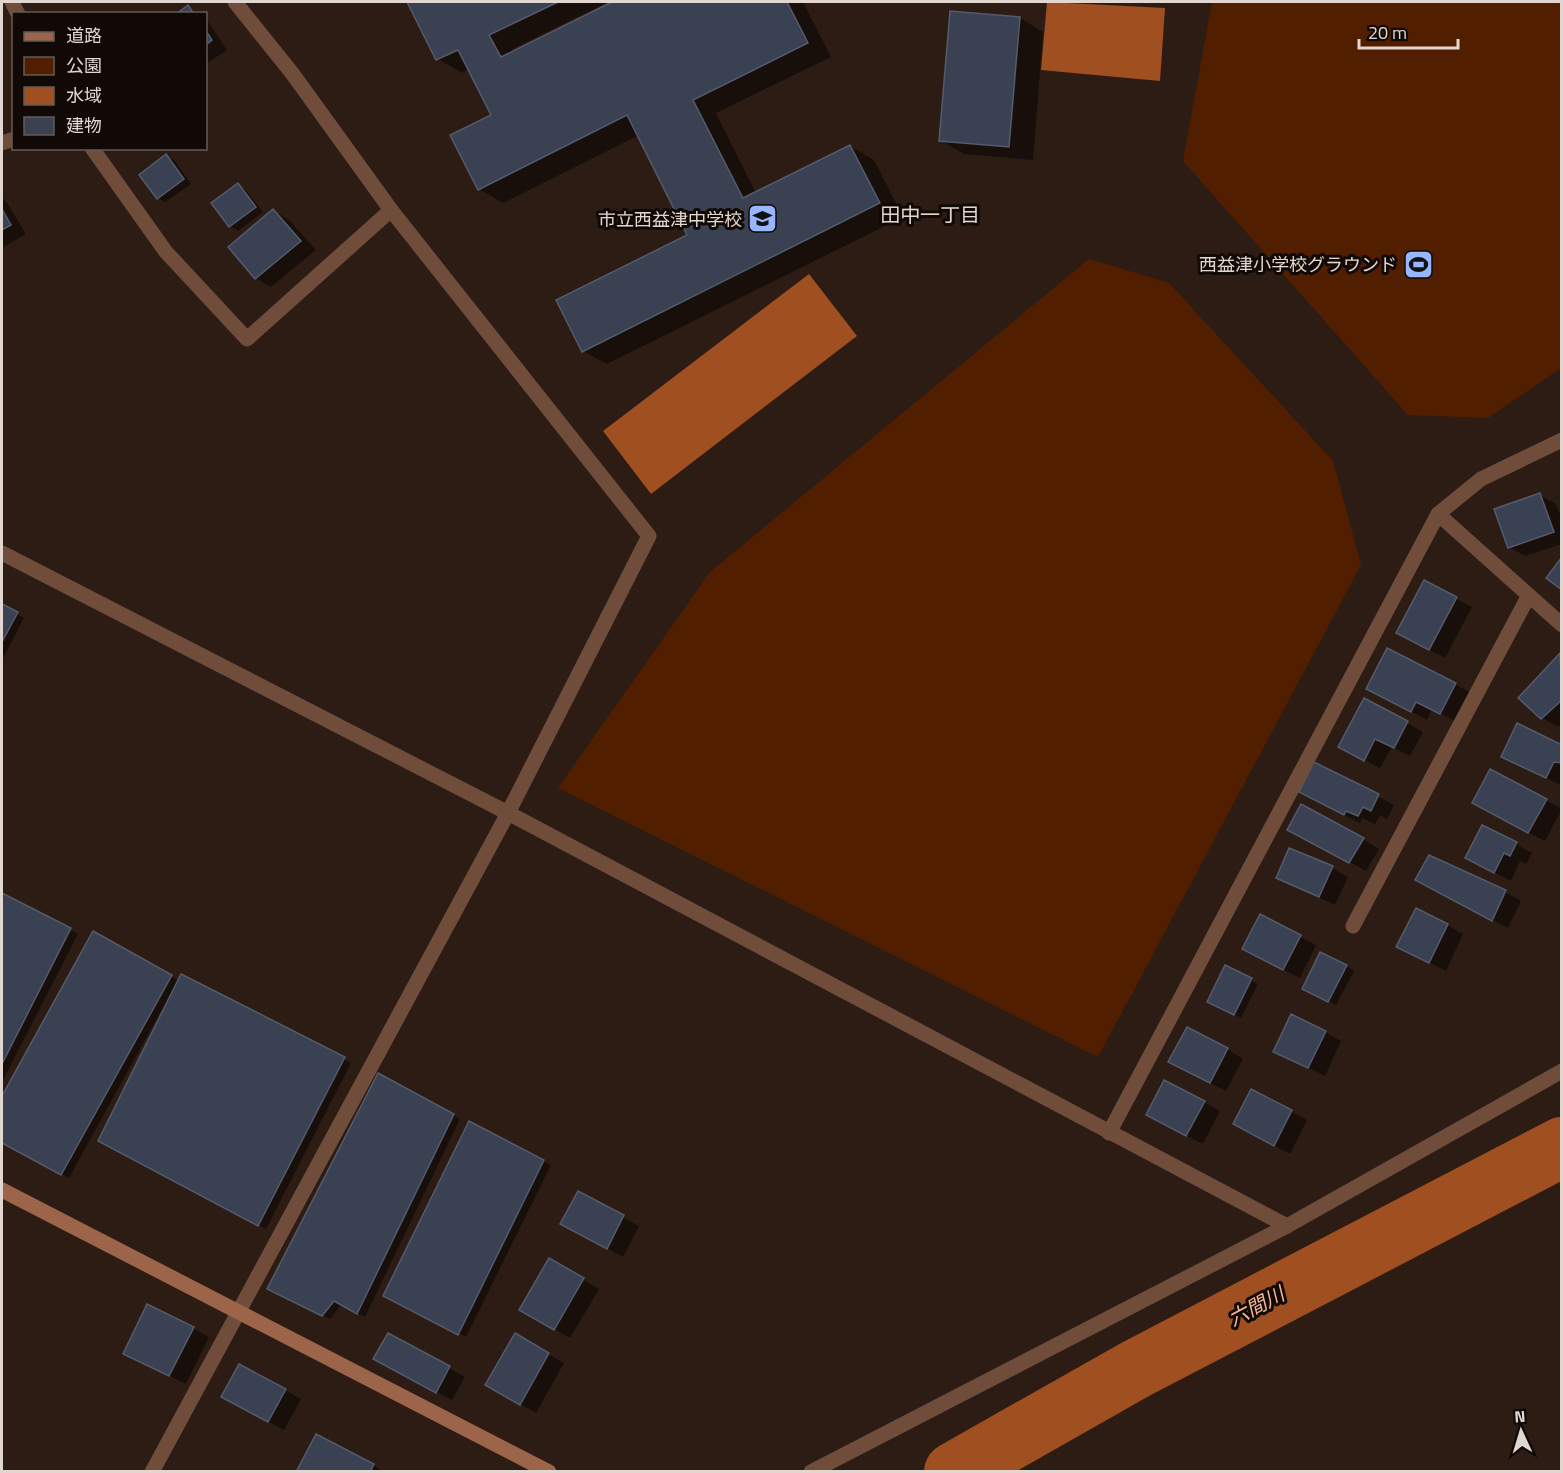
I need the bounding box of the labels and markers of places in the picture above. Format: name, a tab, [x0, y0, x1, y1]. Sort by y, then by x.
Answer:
school or university icon: 市立西益津中学校	[747, 203, 779, 235]
place label: 市立西益津中学校	[598, 206, 742, 233]
sports icon: 西益津小学校グラウンド	[1402, 248, 1434, 280]
place label: 西益津小学校グラウンド	[1199, 251, 1397, 278]

